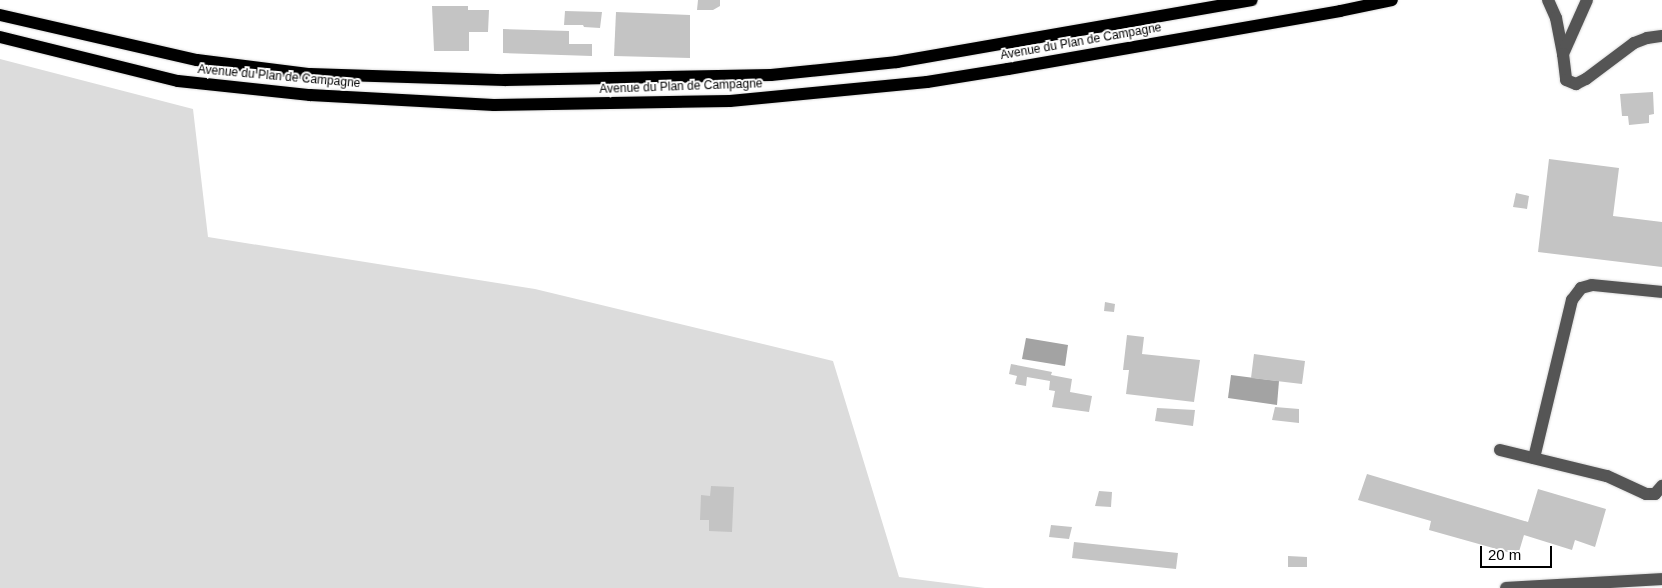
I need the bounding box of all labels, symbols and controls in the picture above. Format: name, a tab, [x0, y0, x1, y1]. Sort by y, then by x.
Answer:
street label: Avenue du Plan de Campagne	[999, 21, 1163, 63]
street label: Avenue du Plan de Campagne	[197, 63, 361, 91]
street label: Avenue du Plan de Campagne	[599, 77, 763, 97]
scale bar	[1482, 536, 1554, 568]
text: 20 m	[1488, 546, 1521, 563]

